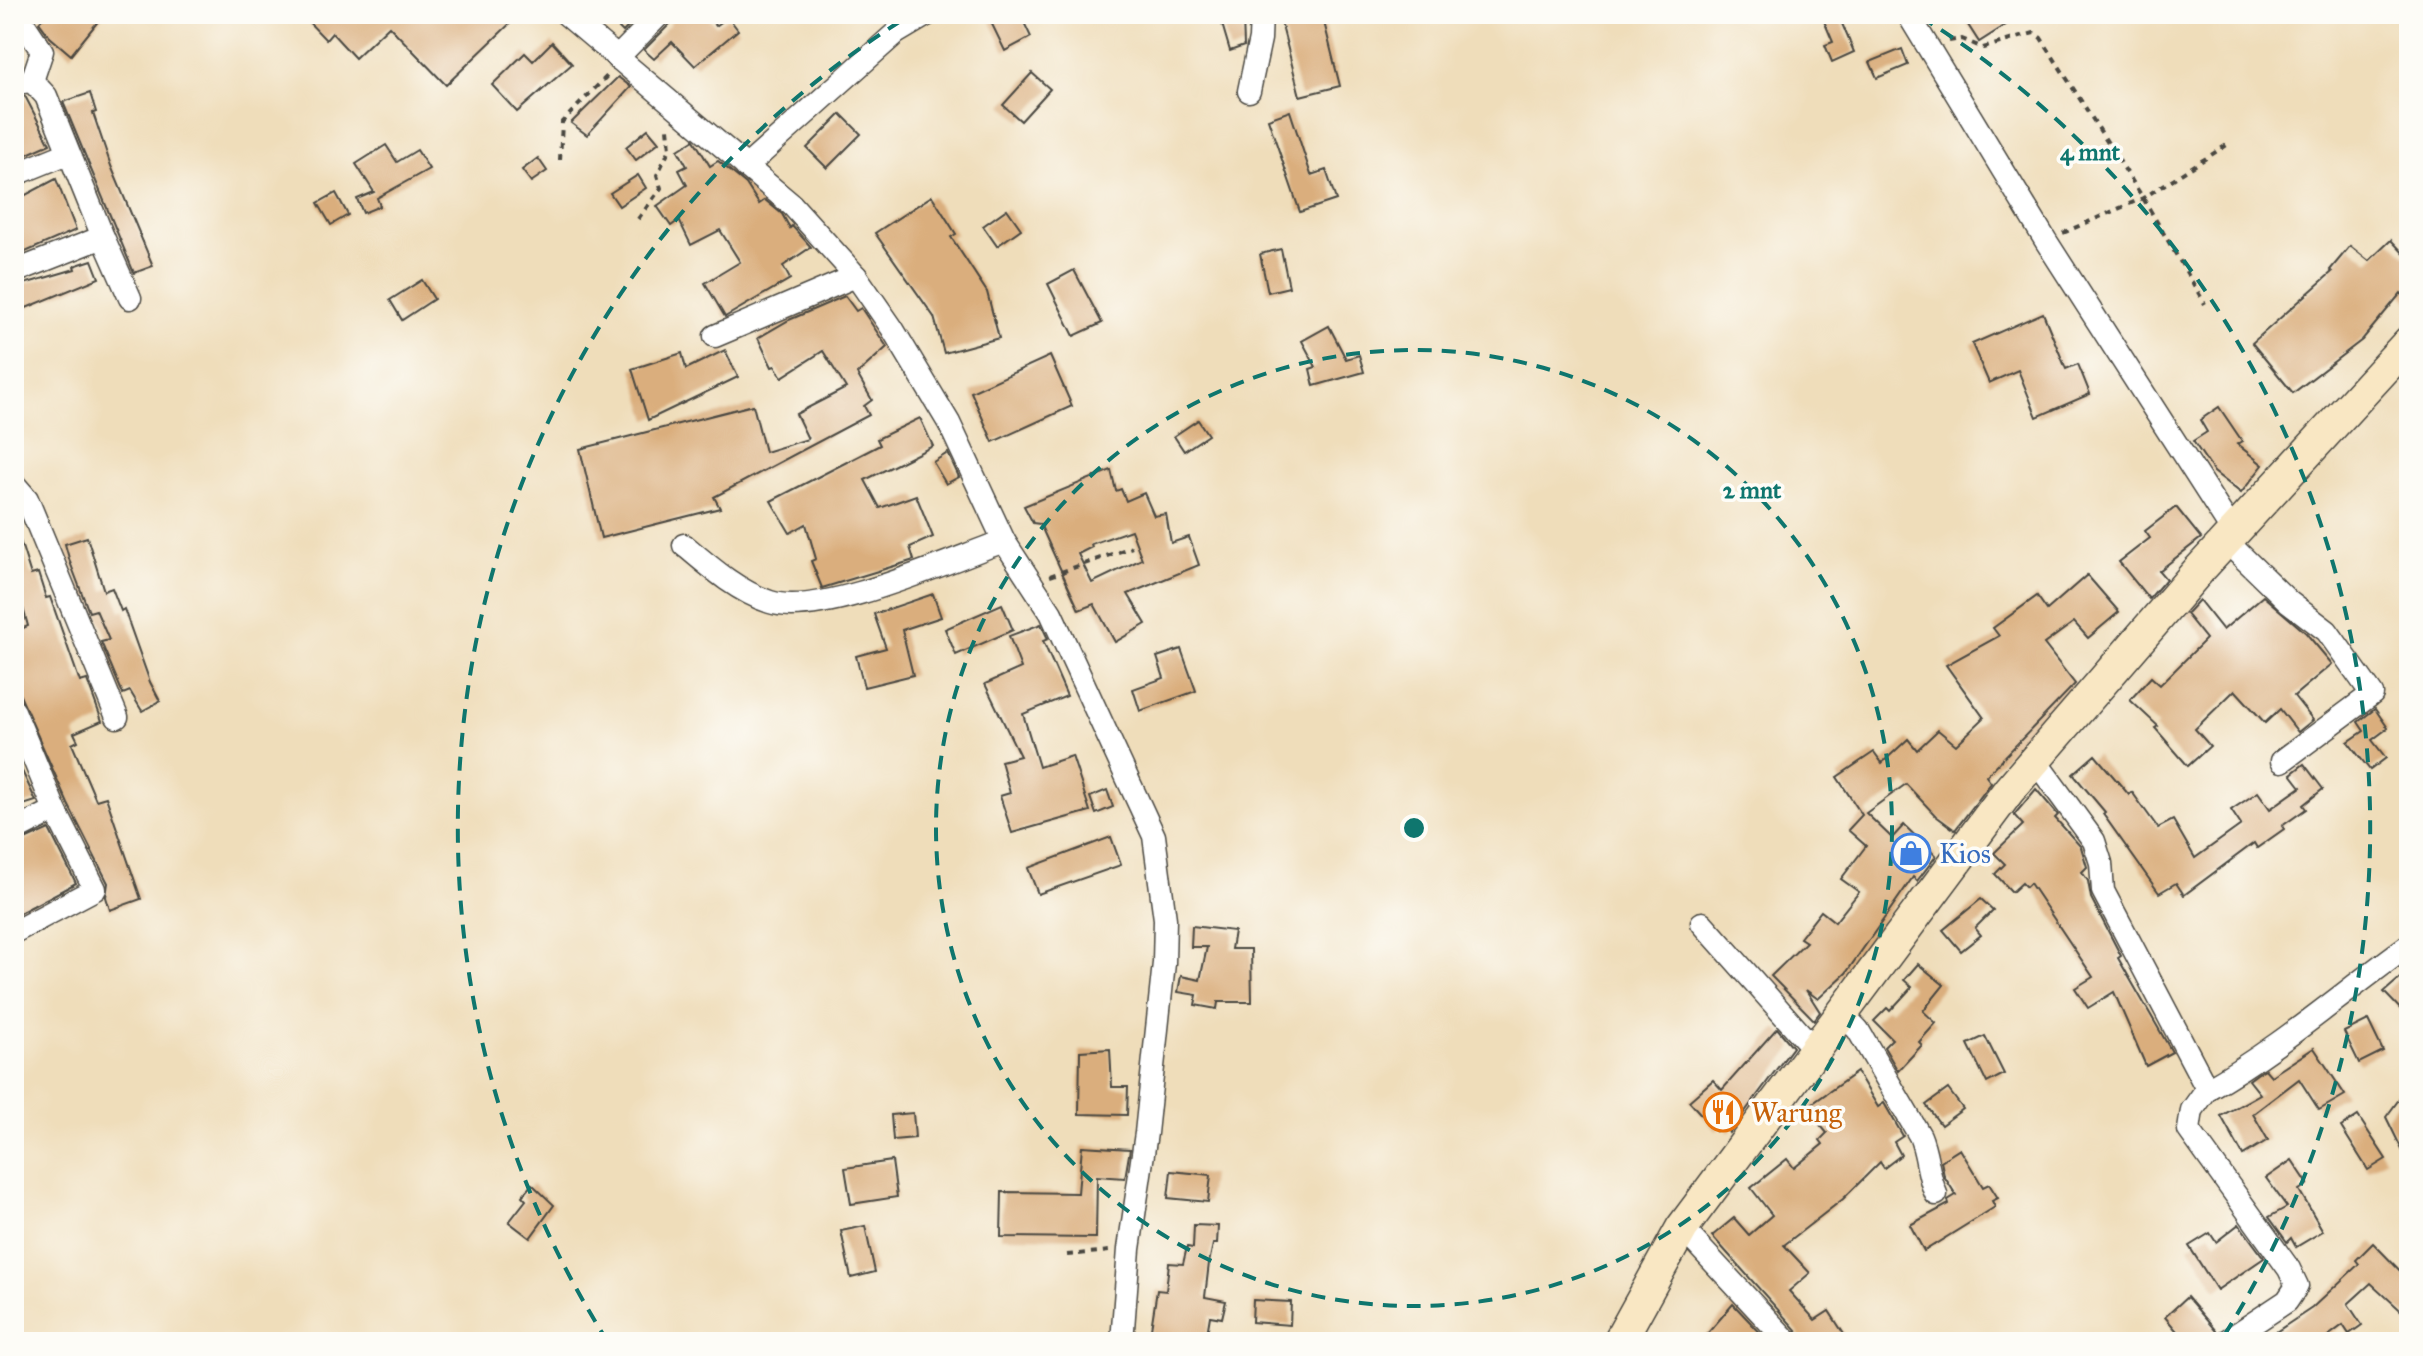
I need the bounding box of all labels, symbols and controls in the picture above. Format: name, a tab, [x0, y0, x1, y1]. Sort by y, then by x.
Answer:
text: 4 mnt	[2060, 137, 2121, 167]
text: 2 mnt	[1723, 475, 1782, 505]
centre of rings	[1400, 814, 1428, 842]
shop icon: Kios	[1890, 832, 1932, 874]
place label: Kios	[1939, 836, 1991, 871]
restaurant icon: Warung	[1702, 1091, 1744, 1133]
place label: Warung	[1751, 1095, 1843, 1130]

